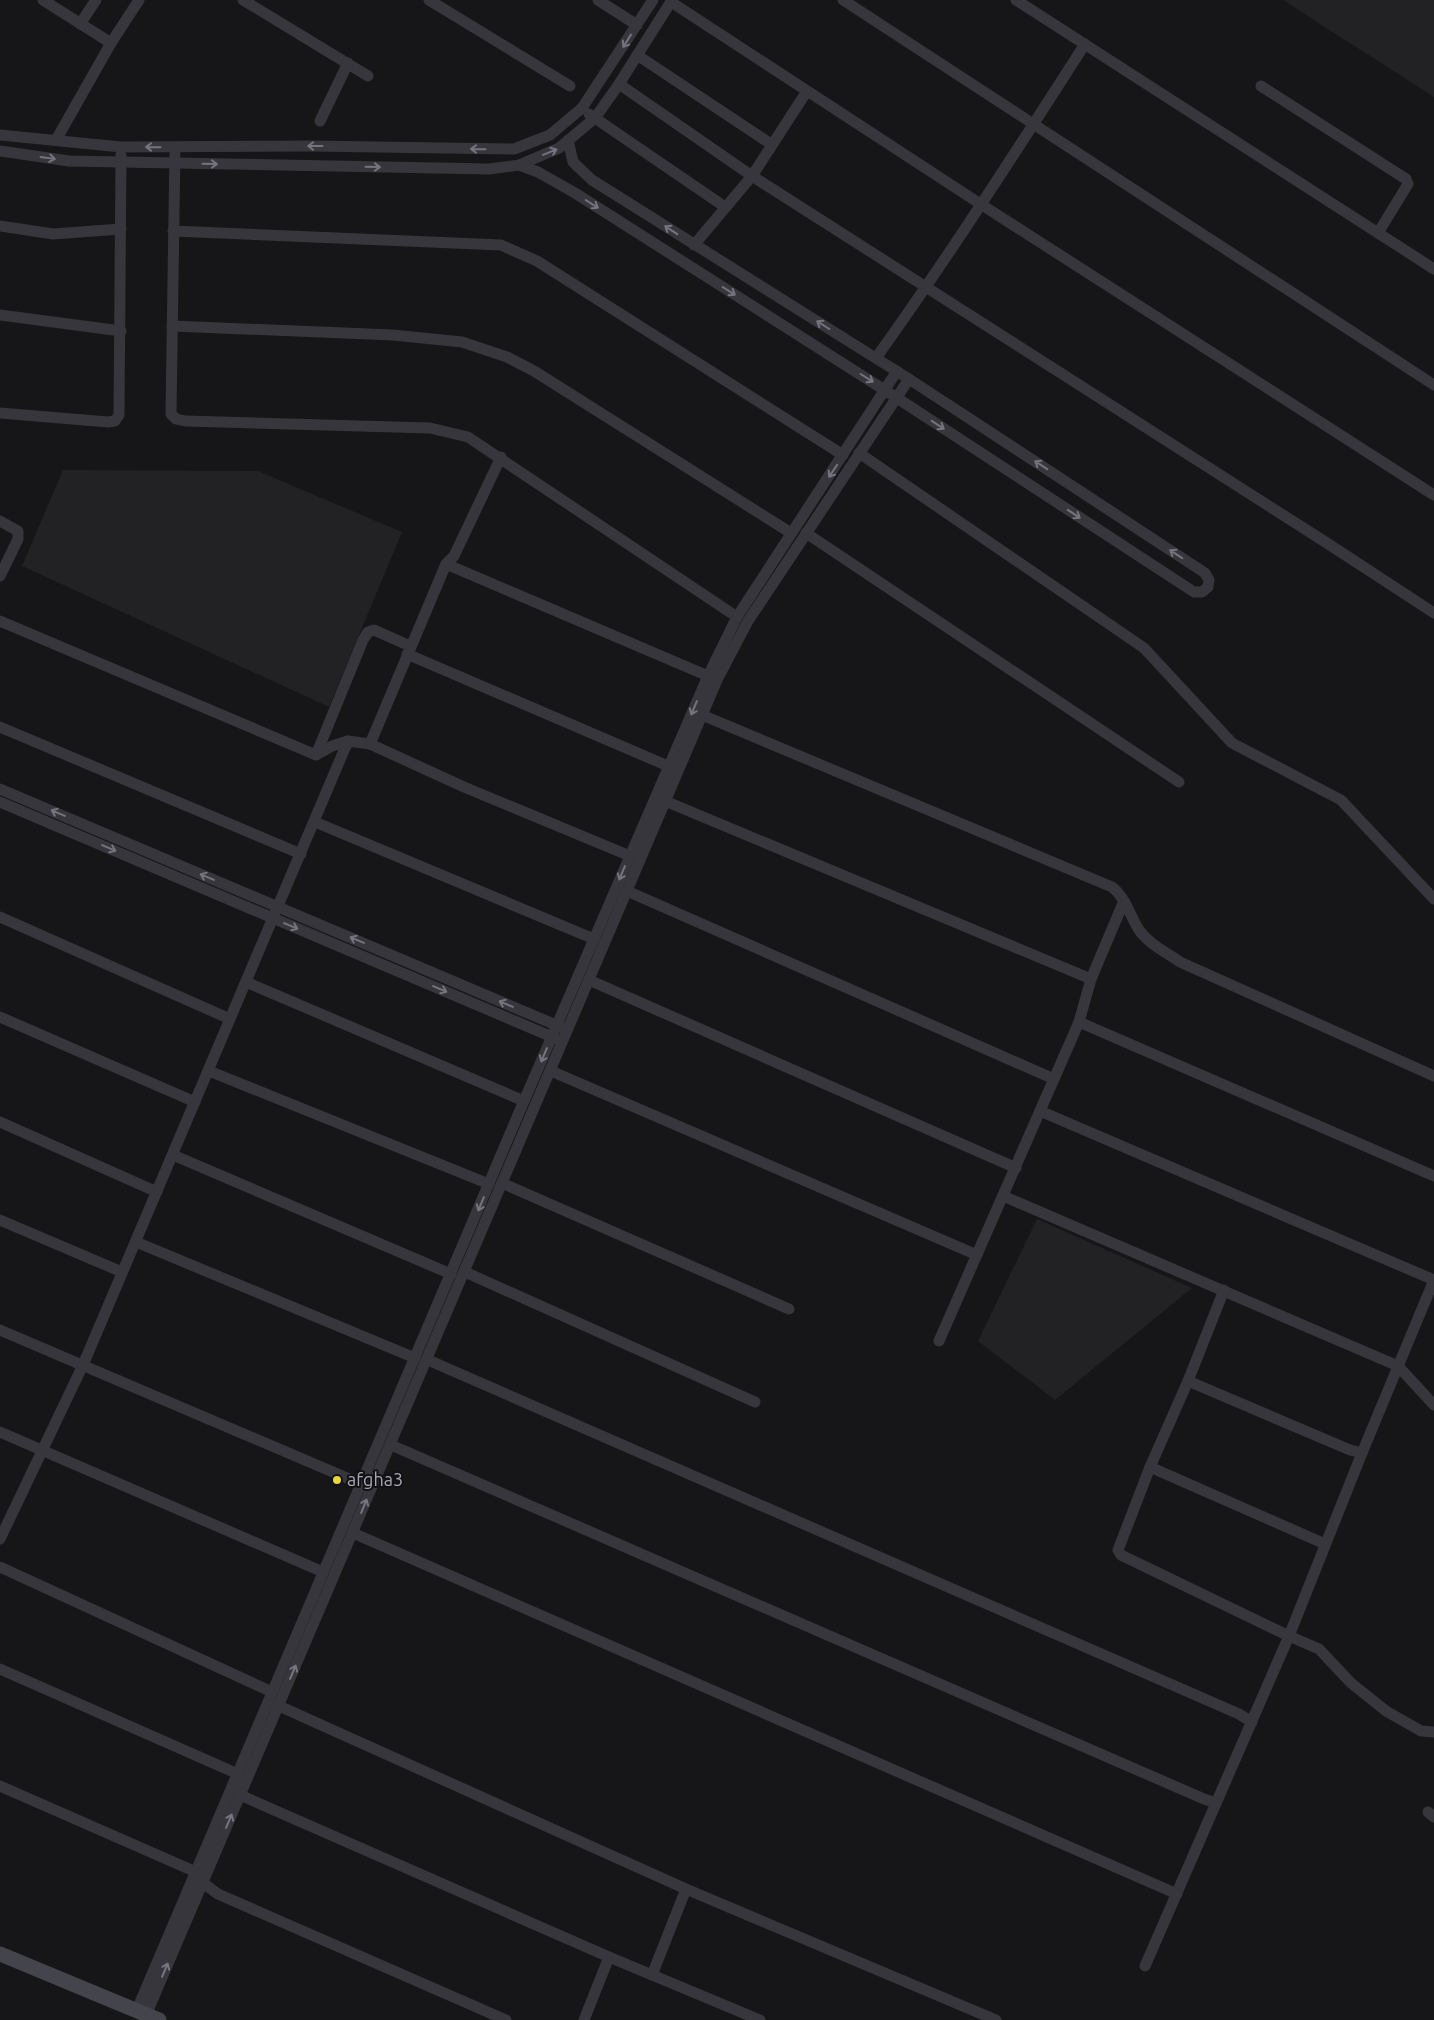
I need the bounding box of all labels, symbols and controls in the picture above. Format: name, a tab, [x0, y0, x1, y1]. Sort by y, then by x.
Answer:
one-way arrow	[622, 34, 632, 48]
one-way arrow	[308, 141, 324, 151]
one-way arrow	[145, 142, 162, 152]
one-way arrow	[470, 144, 486, 154]
one-way arrow	[542, 147, 557, 156]
one-way arrow	[40, 154, 56, 164]
one-way arrow	[202, 159, 218, 169]
one-way arrow	[364, 162, 381, 172]
one-way arrow	[585, 199, 599, 209]
one-way arrow	[664, 225, 678, 235]
one-way arrow	[722, 286, 736, 296]
one-way arrow	[817, 320, 831, 330]
one-way arrow	[859, 374, 873, 384]
one-way arrow	[931, 420, 945, 430]
one-way arrow	[1034, 460, 1048, 470]
one-way arrow	[827, 463, 837, 477]
one-way arrow	[1067, 509, 1081, 519]
one-way arrow	[1170, 549, 1184, 559]
one-way arrow	[688, 700, 698, 715]
one-way arrow	[51, 808, 66, 818]
one-way arrow	[101, 844, 116, 854]
one-way arrow	[617, 865, 627, 880]
one-way arrow	[200, 871, 215, 881]
one-way arrow	[283, 921, 298, 931]
one-way arrow	[350, 935, 365, 945]
one-way arrow	[432, 985, 447, 995]
one-way arrow	[499, 998, 514, 1008]
one-way arrow	[538, 1047, 548, 1062]
one-way arrow	[476, 1196, 485, 1211]
place label: afgha3	[347, 1469, 403, 1489]
marker: afgha3	[331, 1474, 343, 1486]
one-way arrow	[359, 1499, 369, 1514]
one-way arrow	[289, 1665, 299, 1680]
one-way arrow	[225, 1814, 235, 1829]
one-way arrow	[161, 1963, 171, 1978]

